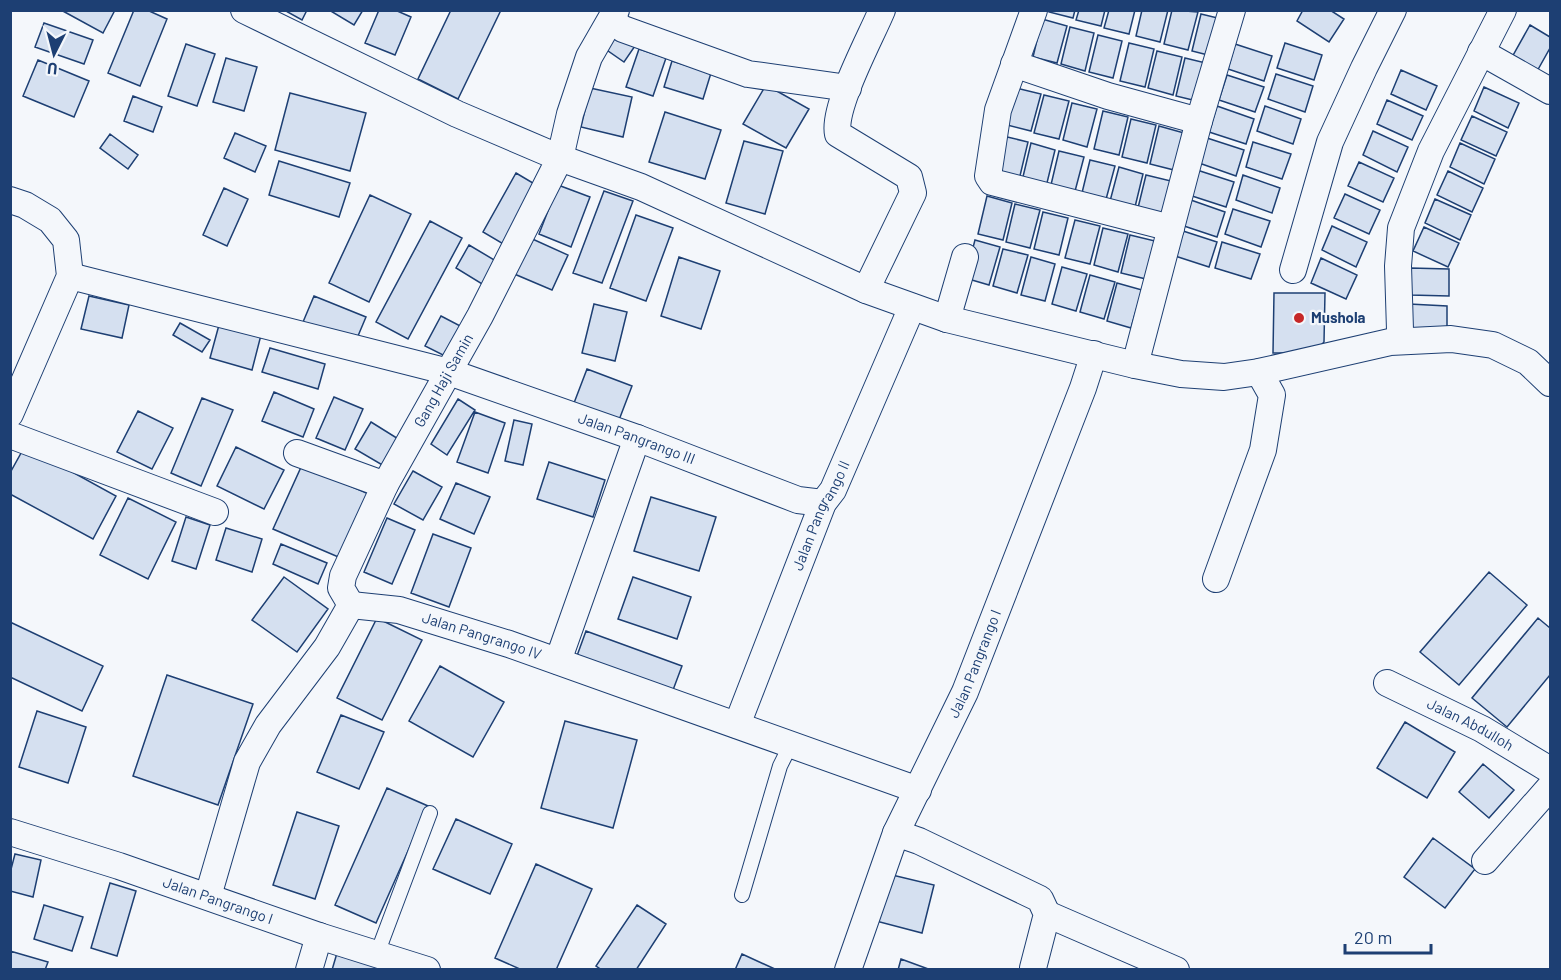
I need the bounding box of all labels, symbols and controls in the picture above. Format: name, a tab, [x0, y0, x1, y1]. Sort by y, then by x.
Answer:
north arrow	[24, 24, 84, 84]
text: U	[46, 59, 58, 79]
place label: Mushola	[1311, 308, 1366, 326]
marker: Mushola	[1292, 311, 1306, 325]
street label: Gang Haji Samin	[409, 330, 476, 430]
street label: Jalan Pangrango III	[576, 408, 698, 468]
street label: Jalan Pangrango II	[788, 457, 853, 573]
street label: Jalan Pangrango I	[944, 607, 1004, 721]
street label: Jalan Pangrango IV	[420, 608, 544, 663]
street label: Jalan Abdulloh	[1424, 694, 1517, 754]
street label: Jalan Pangrango I	[161, 872, 276, 927]
scale bar	[1345, 917, 1430, 955]
text: 20 m	[1354, 926, 1392, 948]

